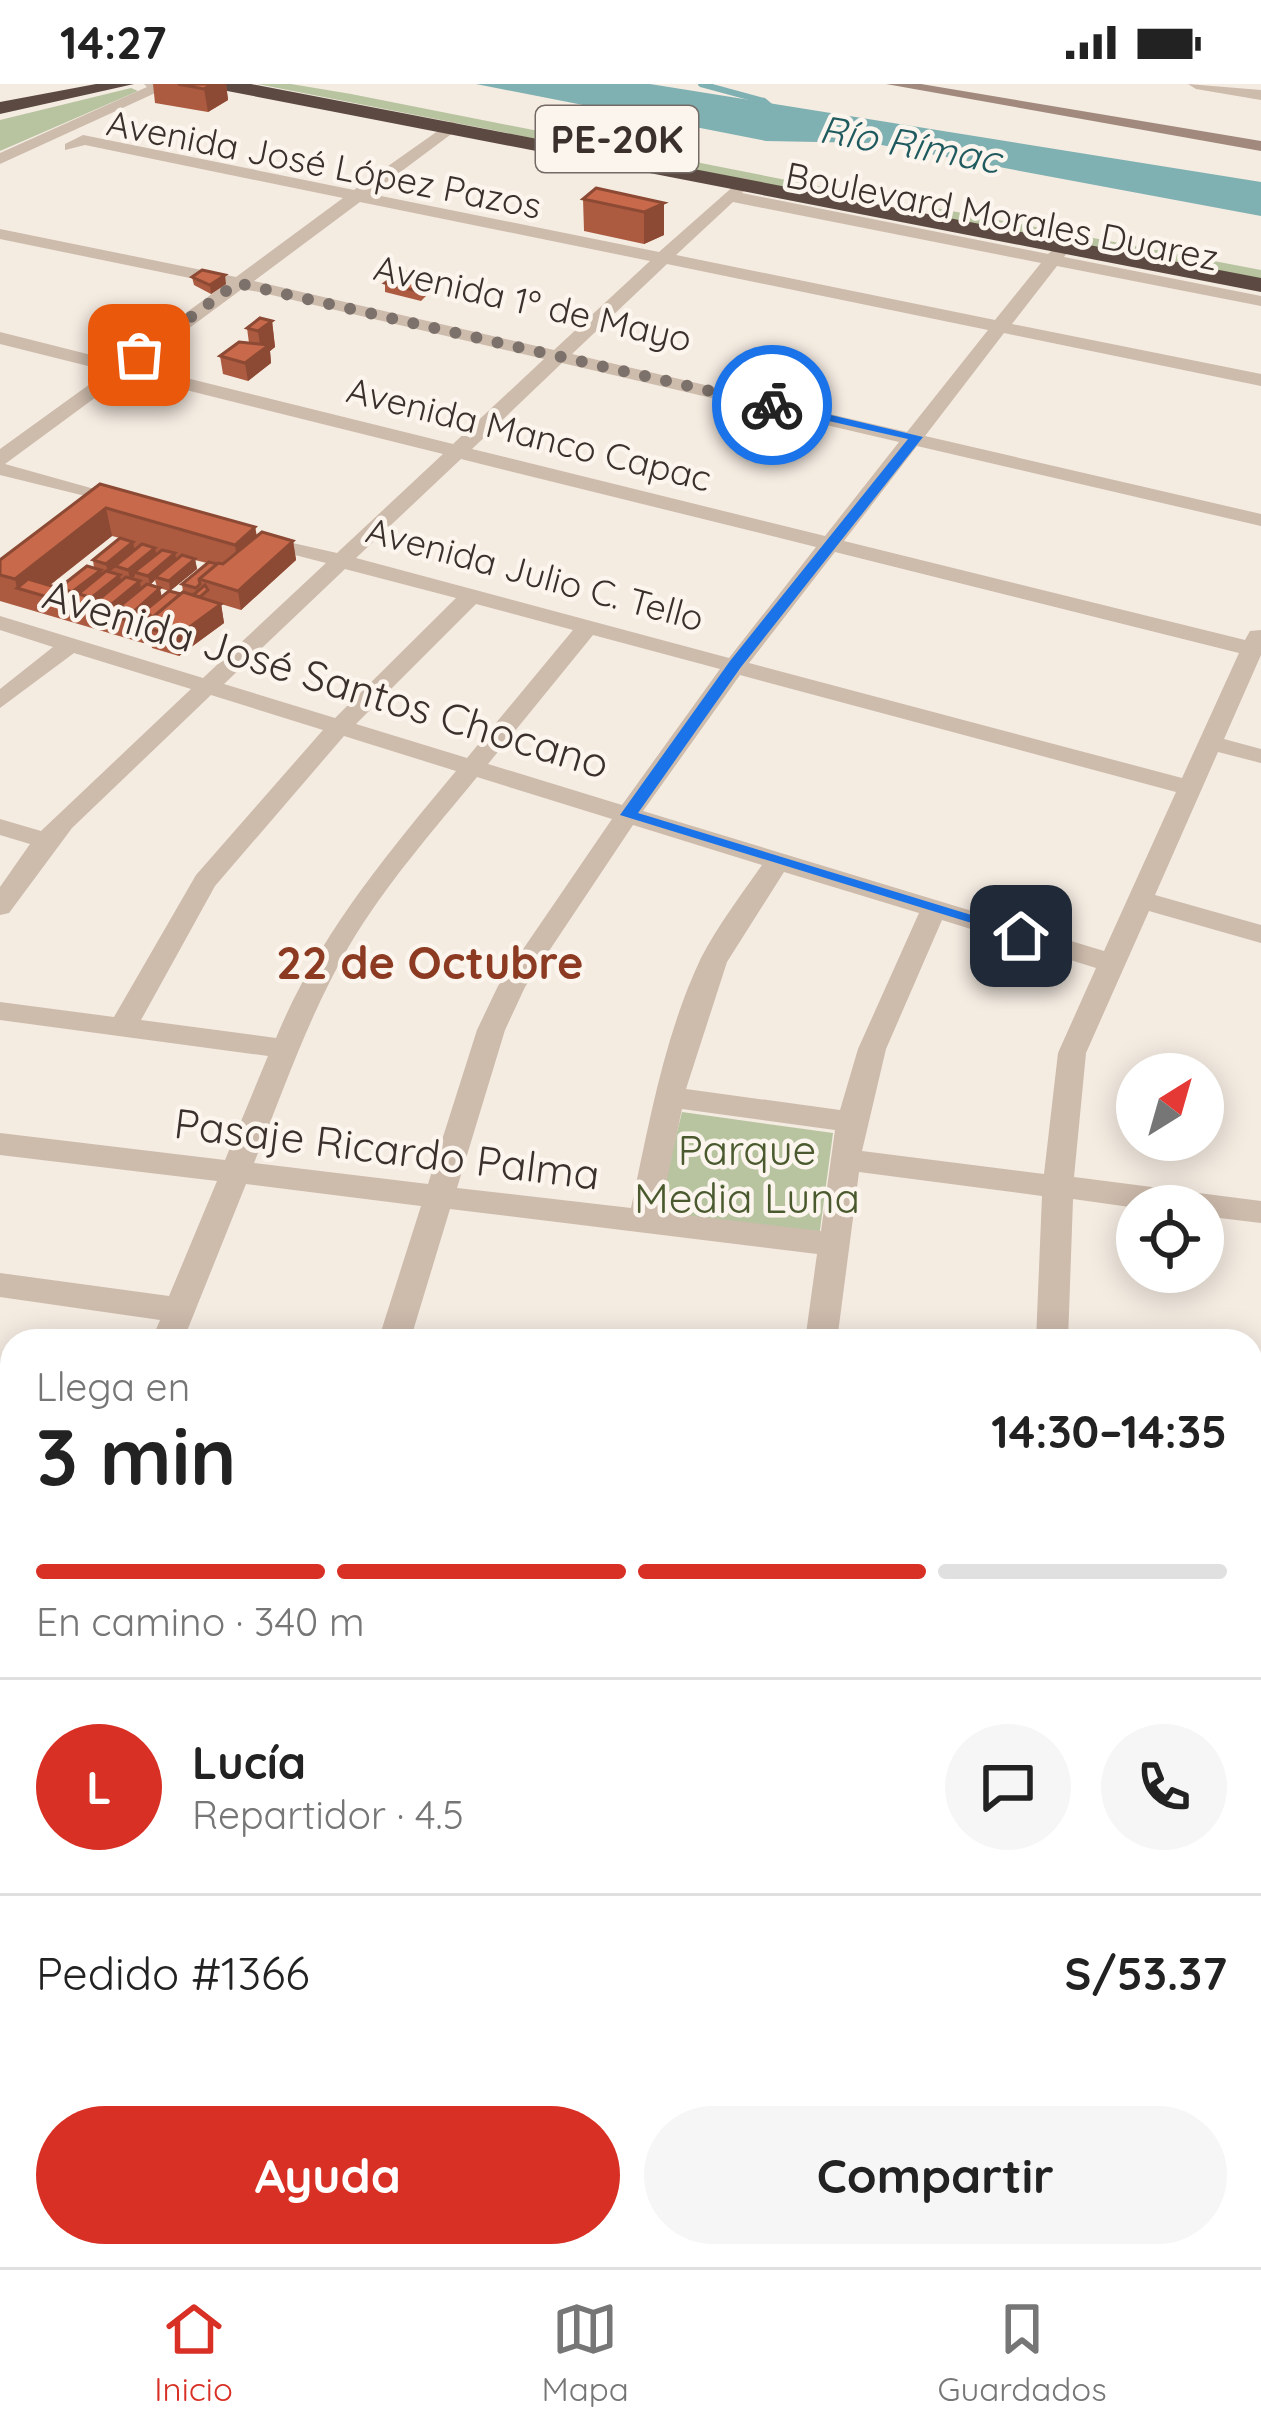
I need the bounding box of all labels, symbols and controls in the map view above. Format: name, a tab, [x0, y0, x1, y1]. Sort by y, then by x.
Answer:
text: 14:27	[60, 14, 167, 70]
street label: Avenida José López Pazos	[103, 99, 545, 228]
water label: Río Rímac	[816, 104, 1008, 184]
road number: PE-20K	[536, 106, 698, 172]
street label: Boulevard Morales Duarez	[782, 151, 1222, 280]
street label: Avenida 1º de Mayo	[370, 244, 696, 361]
pin	[88, 304, 190, 406]
icon: bag	[106, 322, 172, 388]
courier	[712, 345, 832, 465]
street label: Avenida Manco Capac	[342, 366, 716, 501]
icon: bike	[739, 372, 805, 438]
street label: Avenida Julio C. Tello	[361, 507, 709, 640]
street label: Avenida José Santos Chocano	[37, 567, 616, 790]
pin	[970, 885, 1072, 987]
icon: home	[988, 903, 1054, 969]
district label: 22 de Octubre	[276, 934, 584, 990]
north arrow	[1116, 1053, 1224, 1161]
map controls	[1116, 1053, 1224, 1293]
street label: Pasaje Ricardo Palma	[171, 1096, 603, 1201]
park label: Parque Media Luna	[634, 1123, 860, 1224]
button: locate	[1116, 1185, 1224, 1293]
text: Llega en	[36, 1362, 190, 1411]
text: 14:30–14:35	[991, 1403, 1227, 1459]
text: 3 min	[36, 1407, 237, 1505]
text: En camino · 340 m	[36, 1597, 365, 1646]
button: chat	[945, 1724, 1071, 1850]
button: phone	[1101, 1724, 1227, 1850]
text: Lucía	[192, 1734, 306, 1790]
text: L	[86, 1759, 112, 1815]
text: Repartidor · 4.5	[192, 1790, 464, 1839]
text: Pedido #1366	[36, 1945, 310, 2001]
text: S/53.37	[1064, 1945, 1227, 2001]
button: Ayuda	[36, 2106, 620, 2244]
button: Compartir	[644, 2106, 1227, 2244]
tab: Inicio	[154, 2296, 233, 2409]
tab: Mapa	[542, 2296, 629, 2409]
tab: Guardados	[938, 2296, 1107, 2409]

